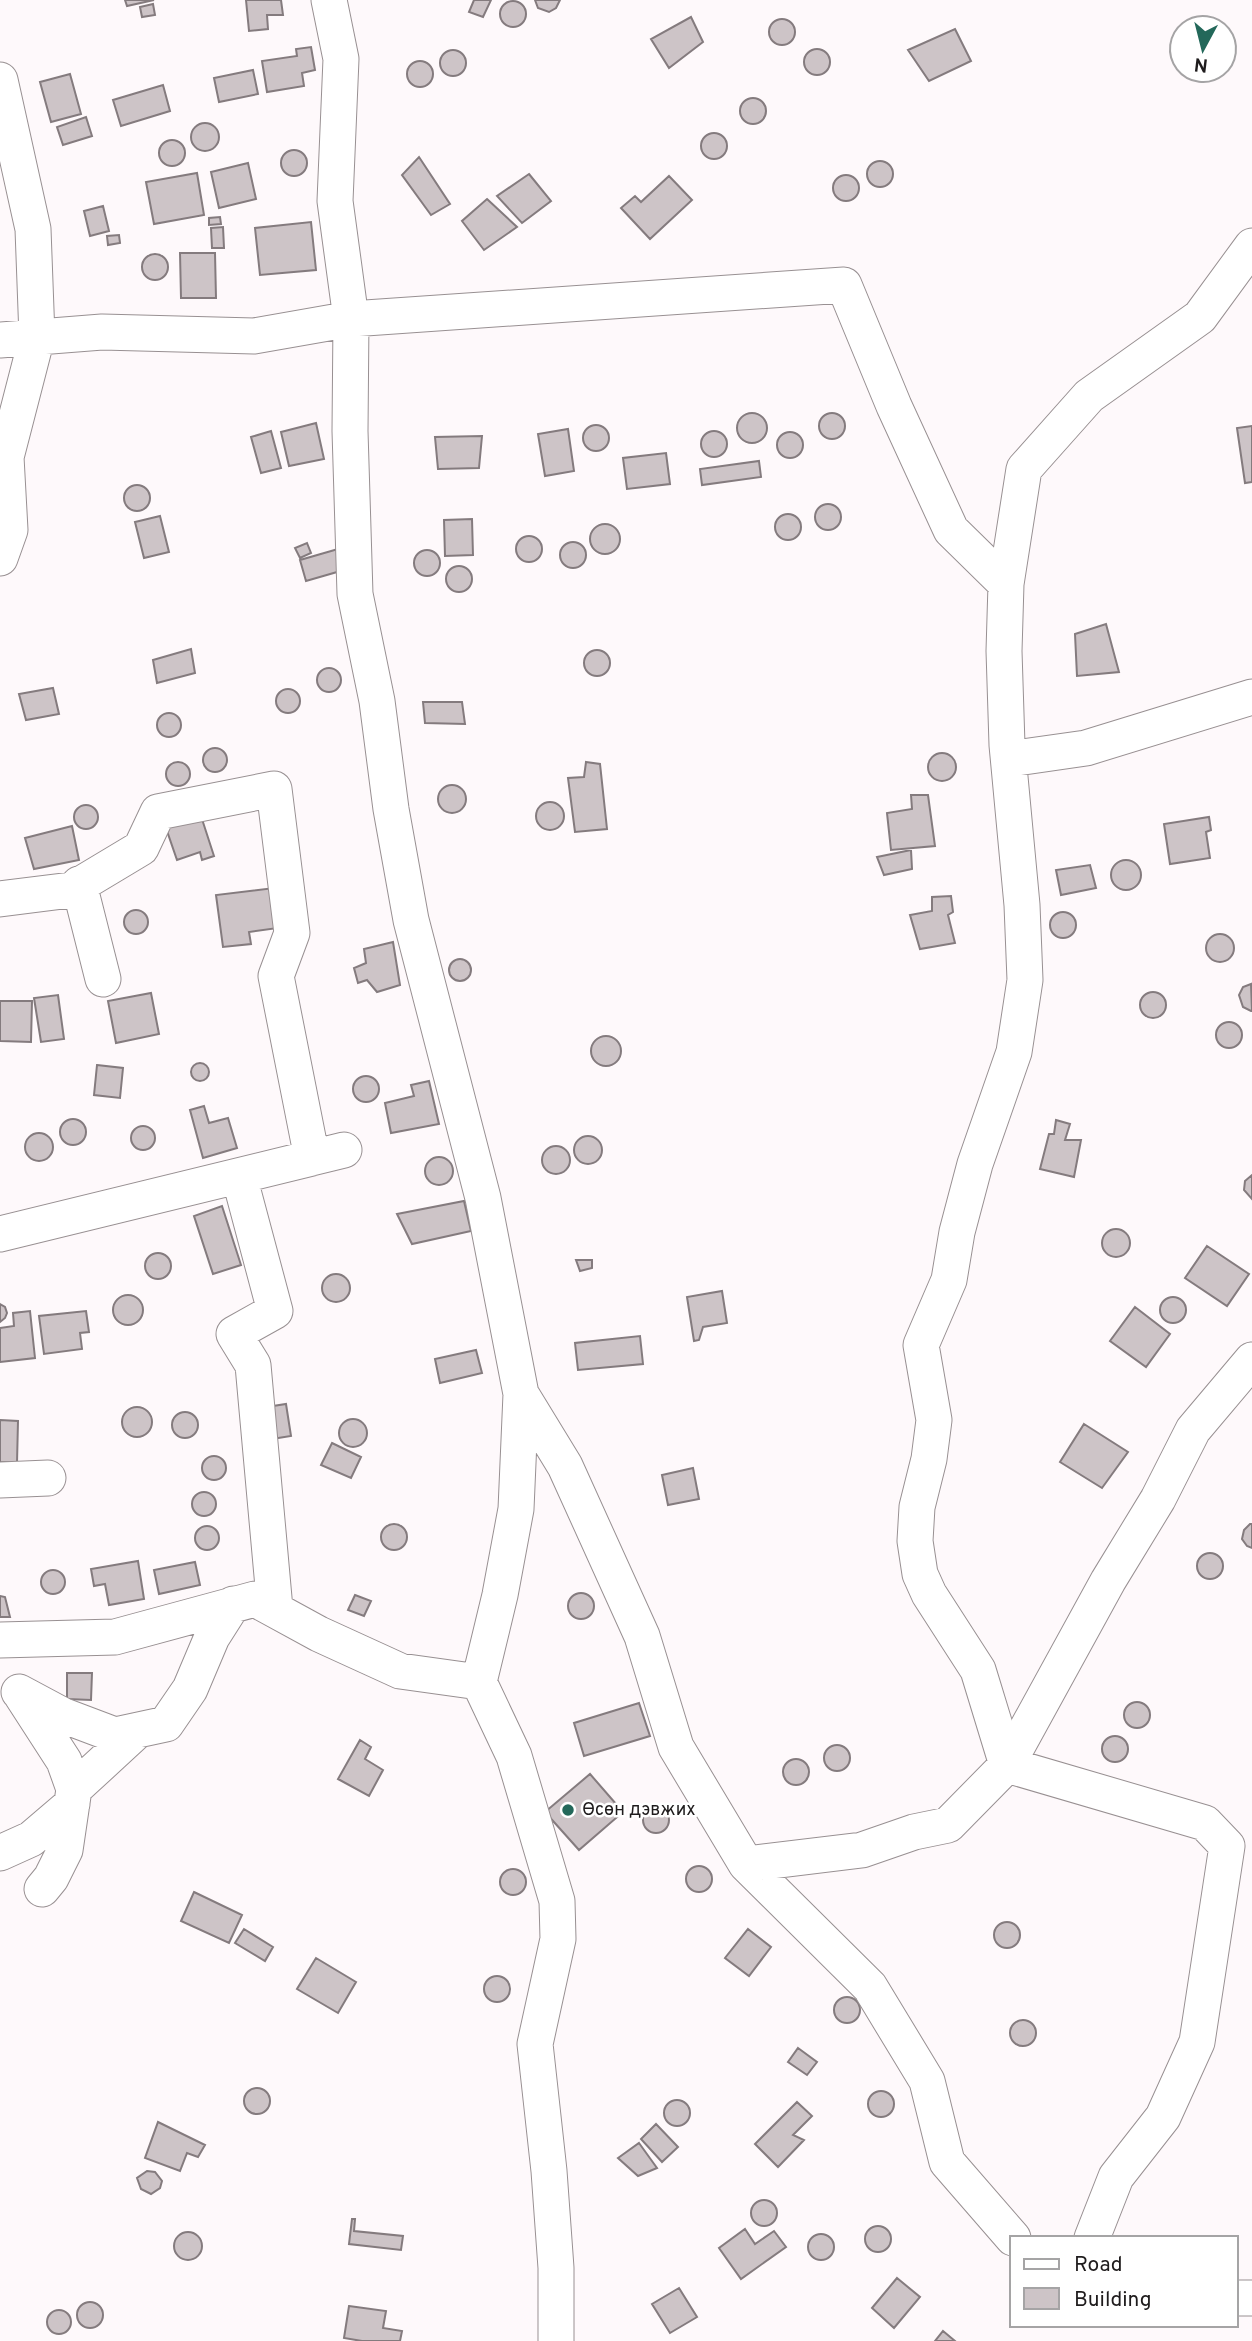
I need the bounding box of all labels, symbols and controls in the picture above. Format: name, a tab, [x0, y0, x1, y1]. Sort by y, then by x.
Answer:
north arrow	[1168, 14, 1238, 84]
text: N	[1193, 51, 1209, 77]
place label: Өсөн дэвжих	[582, 1799, 696, 1822]
marker: Өсөн дэвжих	[560, 1802, 576, 1818]
legend	[1010, 2236, 1238, 2327]
text: Road	[1074, 2252, 1123, 2279]
text: Building	[1074, 2287, 1152, 2314]

